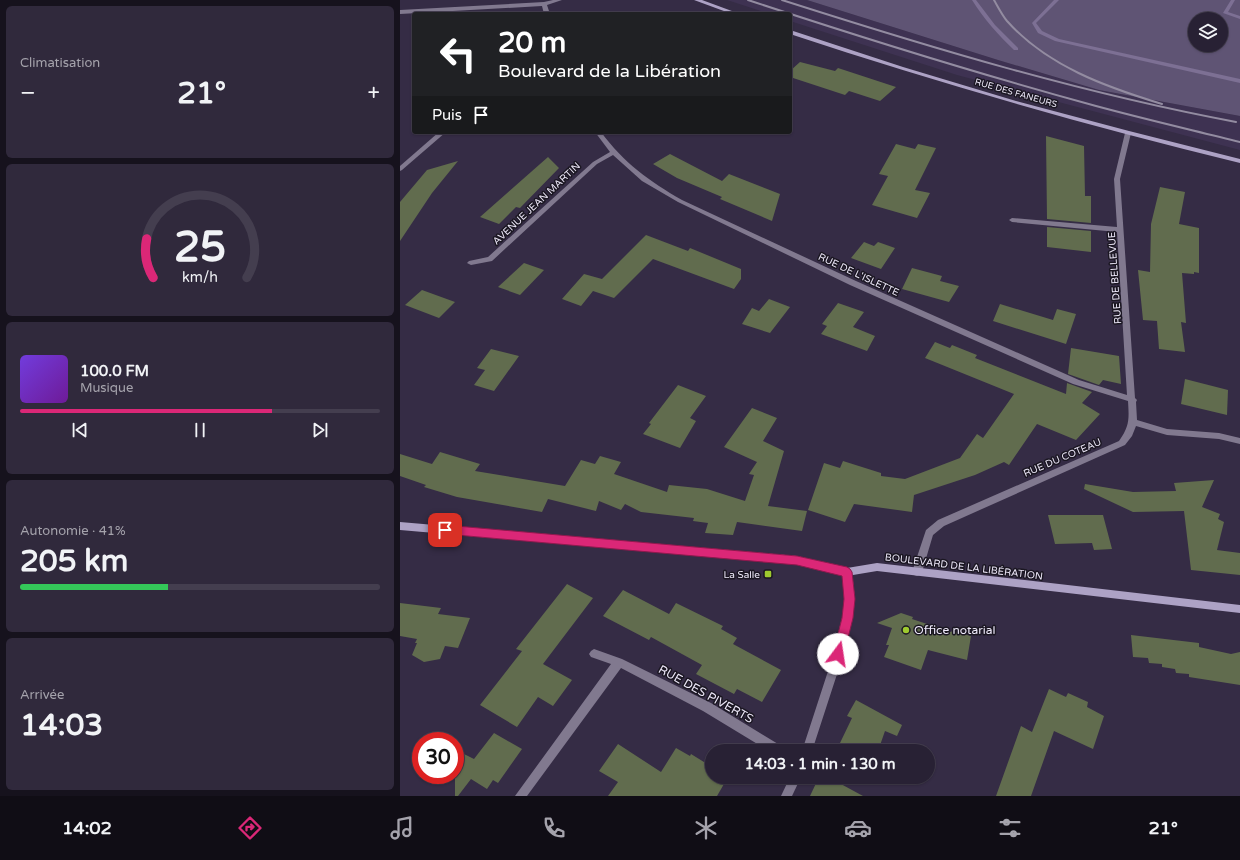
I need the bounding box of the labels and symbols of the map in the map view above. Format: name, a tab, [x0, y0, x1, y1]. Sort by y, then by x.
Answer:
street label: RUE DES FANEURS	[973, 76, 1059, 111]
street label: AVENUE JEAN MARTIN	[490, 160, 583, 247]
street label: RUE DE BELLEVUE	[1106, 231, 1124, 324]
street label: RUE DE L'ISLETTE	[816, 251, 901, 299]
street label: RUE DU COTEAU	[1022, 436, 1103, 480]
pin	[428, 513, 462, 547]
street label: BOULEVARD DE LA LIBÉRATION	[884, 551, 1044, 583]
place label: La Salle	[724, 569, 760, 581]
marker: La Salle	[763, 569, 773, 579]
place label: Office notarial	[914, 623, 996, 637]
marker: Office notarial	[901, 625, 911, 635]
position arrow	[817, 633, 859, 675]
street label: RUE DES PIVERTS	[656, 662, 756, 726]
speed limit sign: 30	[412, 732, 464, 784]

